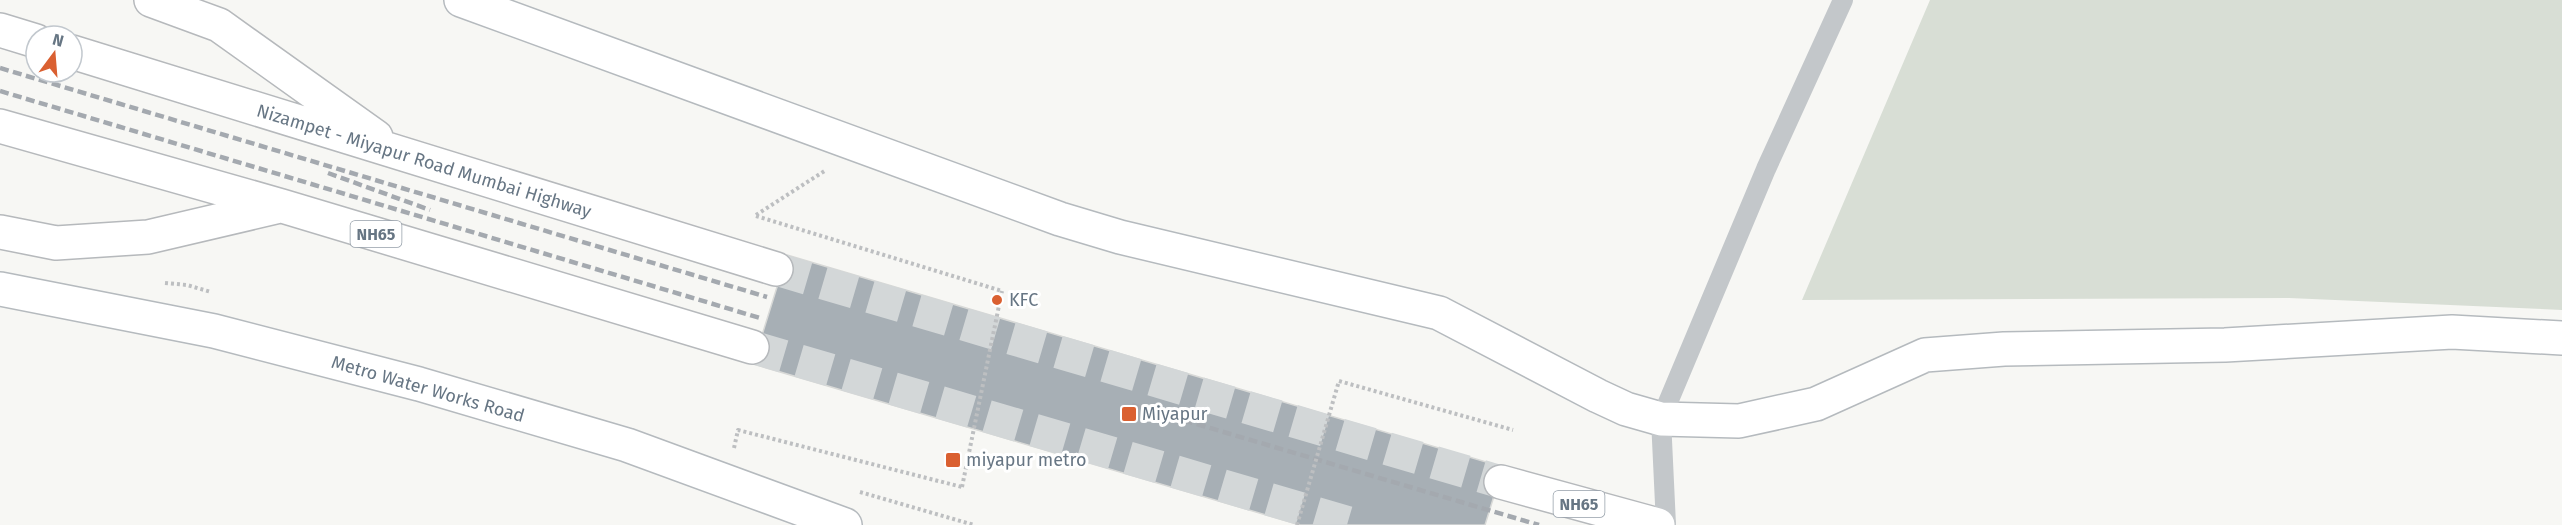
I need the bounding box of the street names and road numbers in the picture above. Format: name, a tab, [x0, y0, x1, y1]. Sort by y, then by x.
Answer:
street label: Nizampet - Miyapur Road Mumbai Highway	[254, 99, 594, 223]
road number: NH65	[350, 221, 401, 247]
street label: Metro Water Works Road	[329, 351, 527, 427]
road number: NH65	[1554, 491, 1604, 517]

